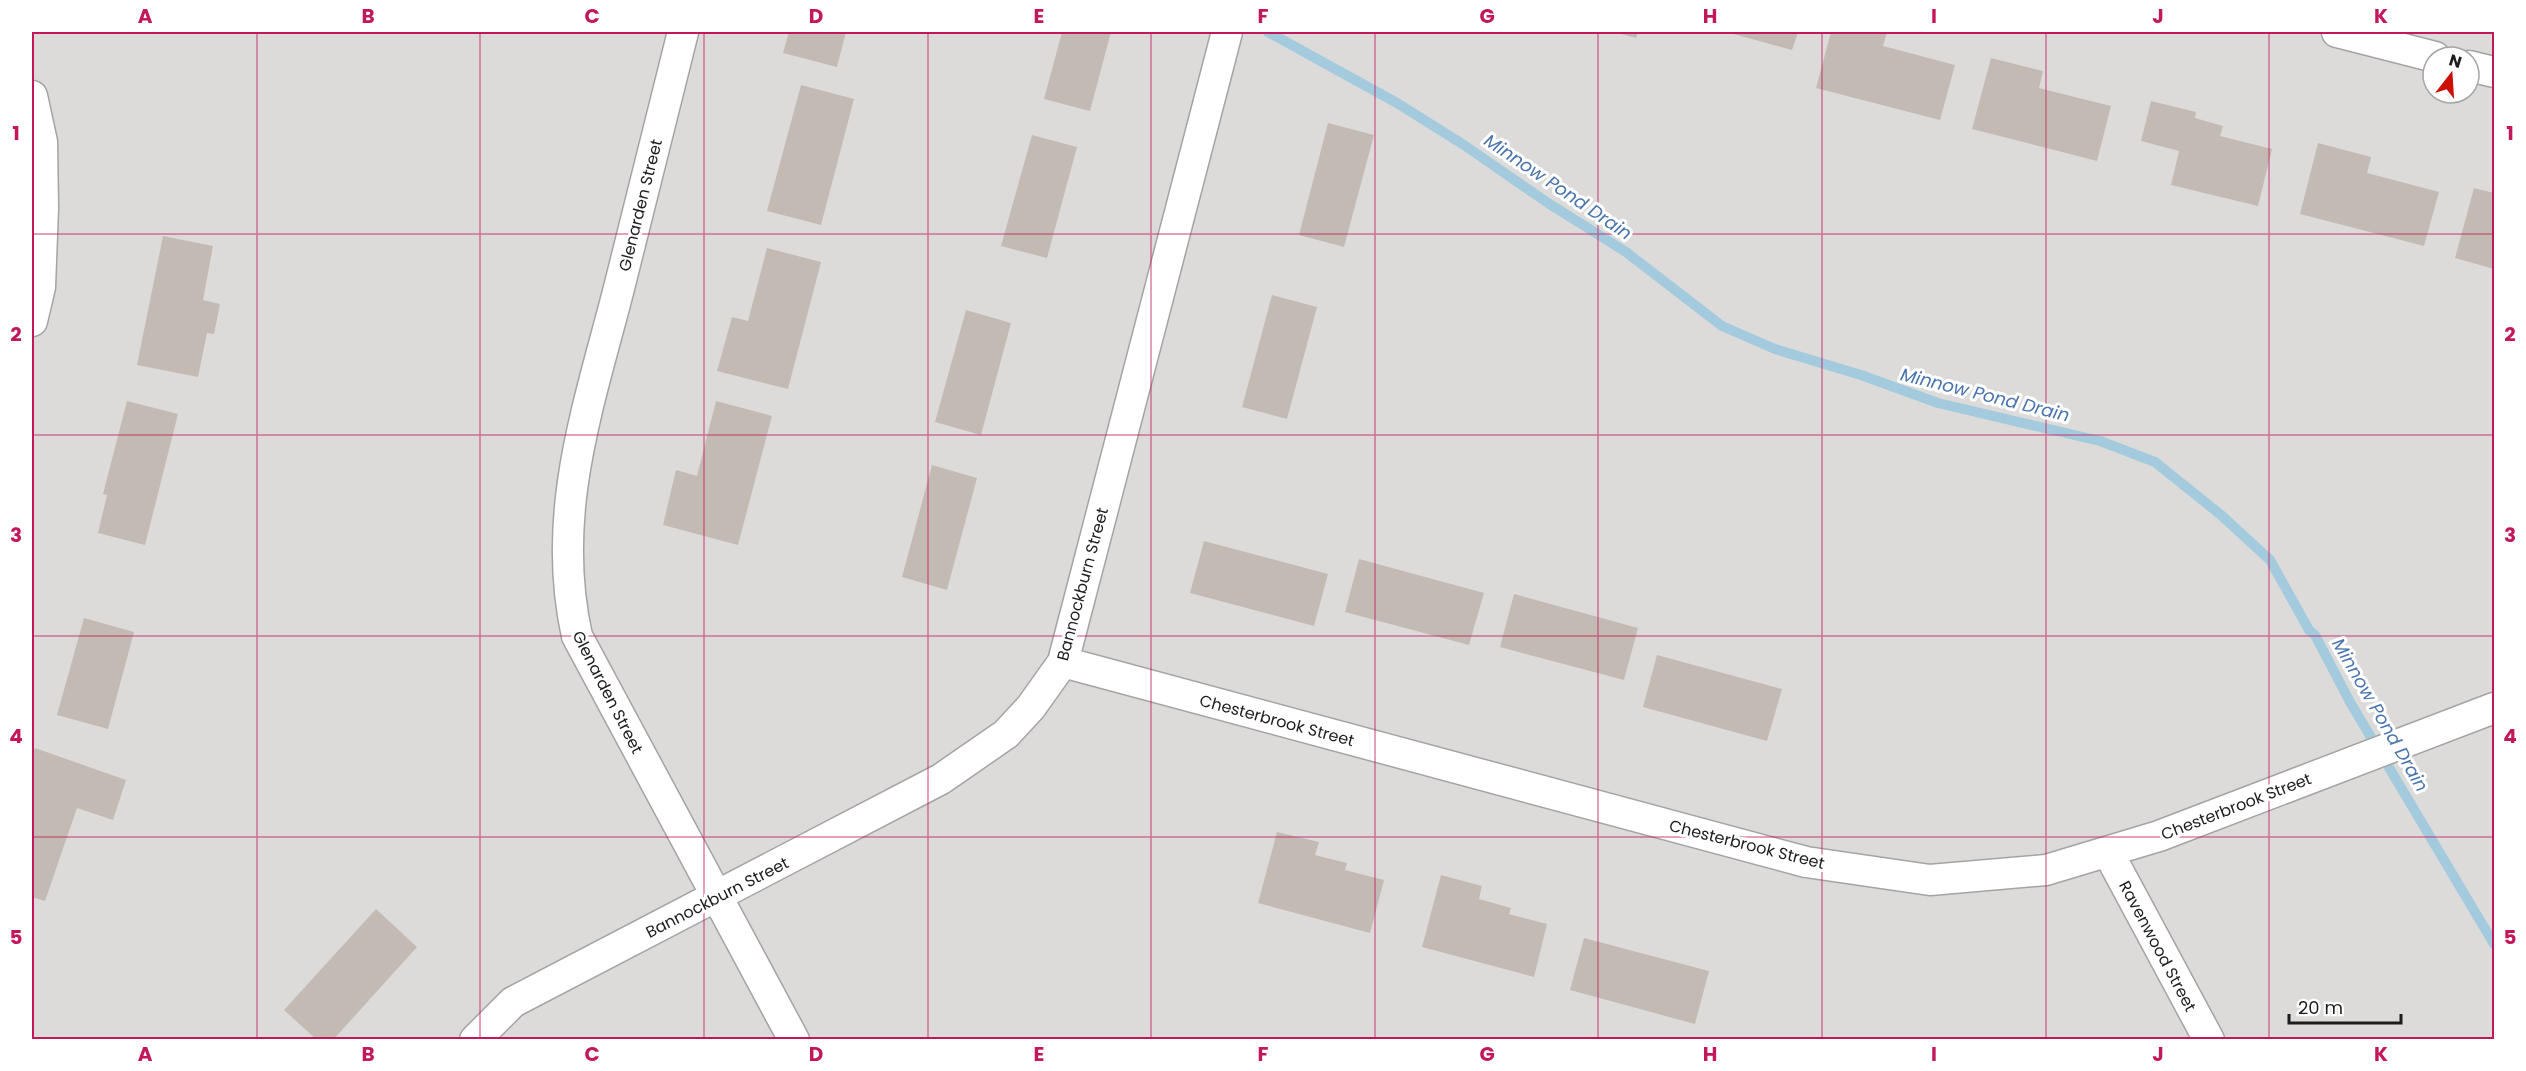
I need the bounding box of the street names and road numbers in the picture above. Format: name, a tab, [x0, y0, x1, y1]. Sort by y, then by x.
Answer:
street label: Glenarden Street	[613, 136, 668, 274]
street label: Bannockburn Street	[1051, 505, 1114, 663]
street label: Glenarden Street	[567, 627, 649, 758]
street label: Chesterbrook Street	[1197, 689, 1357, 752]
street label: Chesterbrook Street	[2158, 767, 2315, 846]
street label: Chesterbrook Street	[1667, 814, 1827, 875]
street label: Bannockburn Street	[642, 851, 793, 943]
street label: Ravenwood Street	[2113, 877, 2202, 1016]

